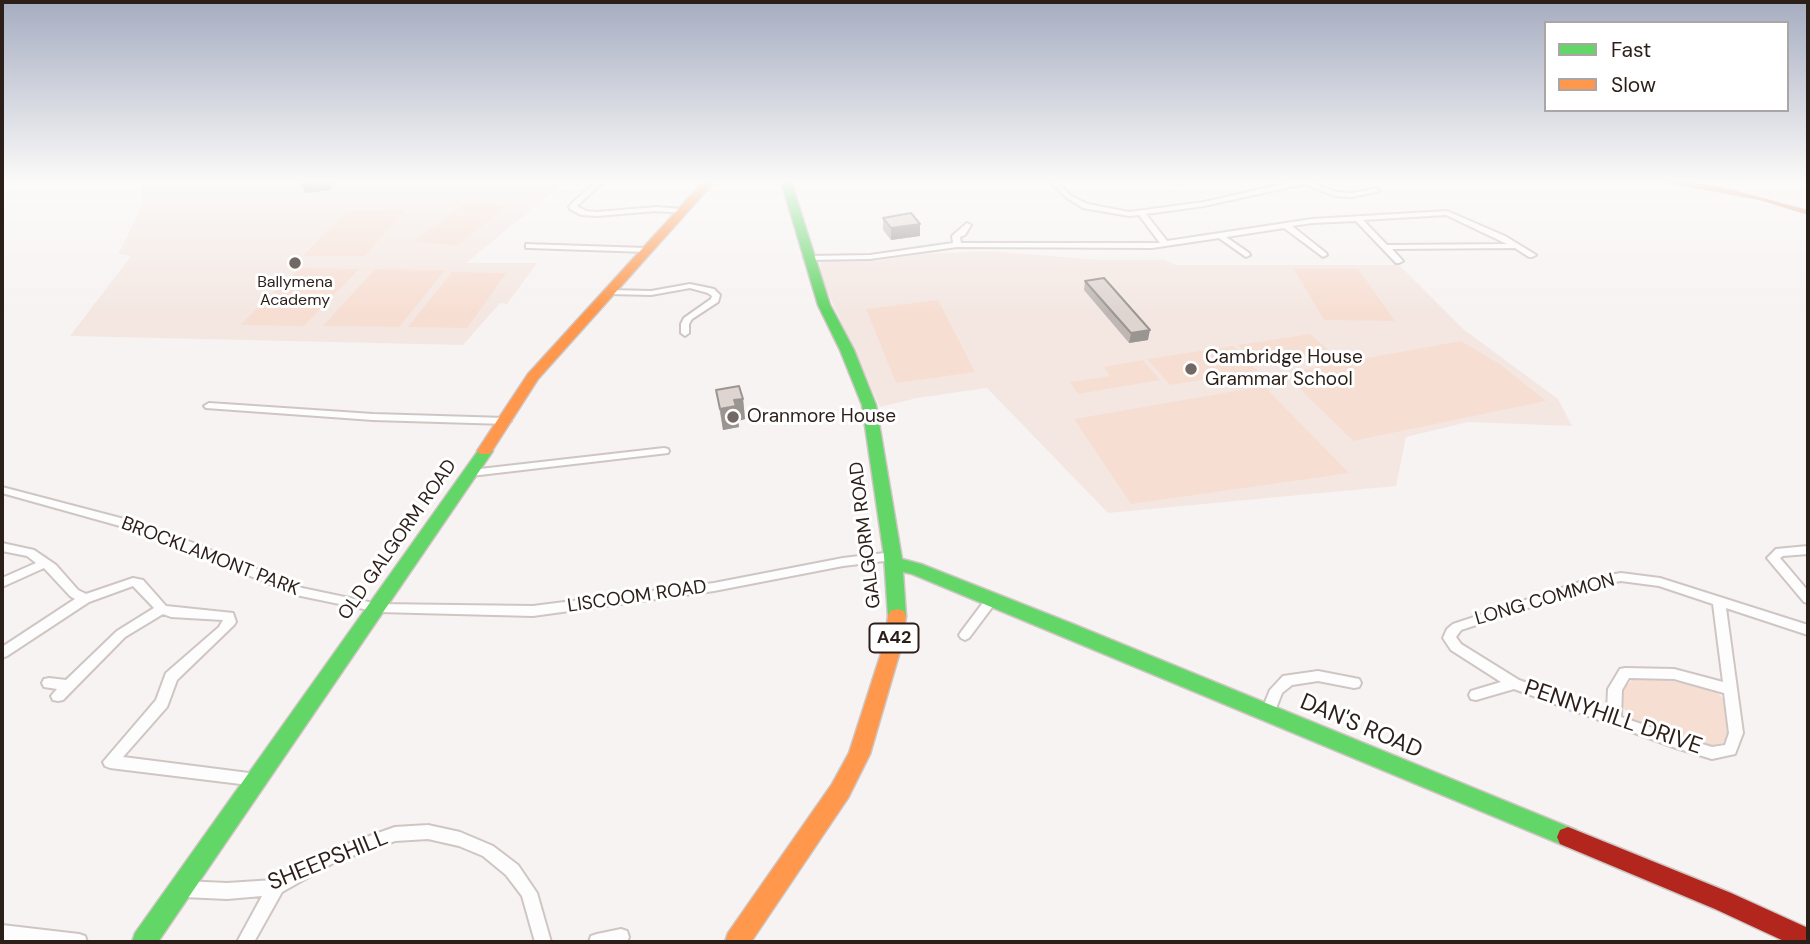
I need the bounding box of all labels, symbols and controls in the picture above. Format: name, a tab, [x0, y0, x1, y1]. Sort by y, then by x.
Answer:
legend	[1544, 21, 1789, 112]
text: Fast	[1611, 36, 1651, 64]
text: Slow	[1611, 71, 1656, 99]
marker: Ballymena Academy	[287, 255, 303, 271]
place label: Ballymena Academy	[257, 273, 333, 311]
place label: Cambridge House Grammar School	[1205, 347, 1363, 391]
marker: Cambridge House Grammar School	[1183, 361, 1199, 377]
place label: Oranmore House	[747, 406, 896, 428]
marker: Oranmore House	[725, 409, 741, 425]
street label: OLD GALGORM ROAD	[334, 455, 462, 625]
street label: GALGORM ROAD	[846, 460, 886, 610]
street label: BROCKLAMONT PARK	[118, 513, 302, 601]
street label: LONG COMMON	[1473, 569, 1617, 631]
street label: LISCOOM ROAD	[566, 576, 708, 618]
road number: A42	[870, 624, 918, 652]
street label: PENNYHILL DRIVE	[1521, 675, 1705, 761]
street label: DAN'S ROAD	[1296, 689, 1426, 765]
street label: SHEEPSHILL	[264, 824, 392, 898]

